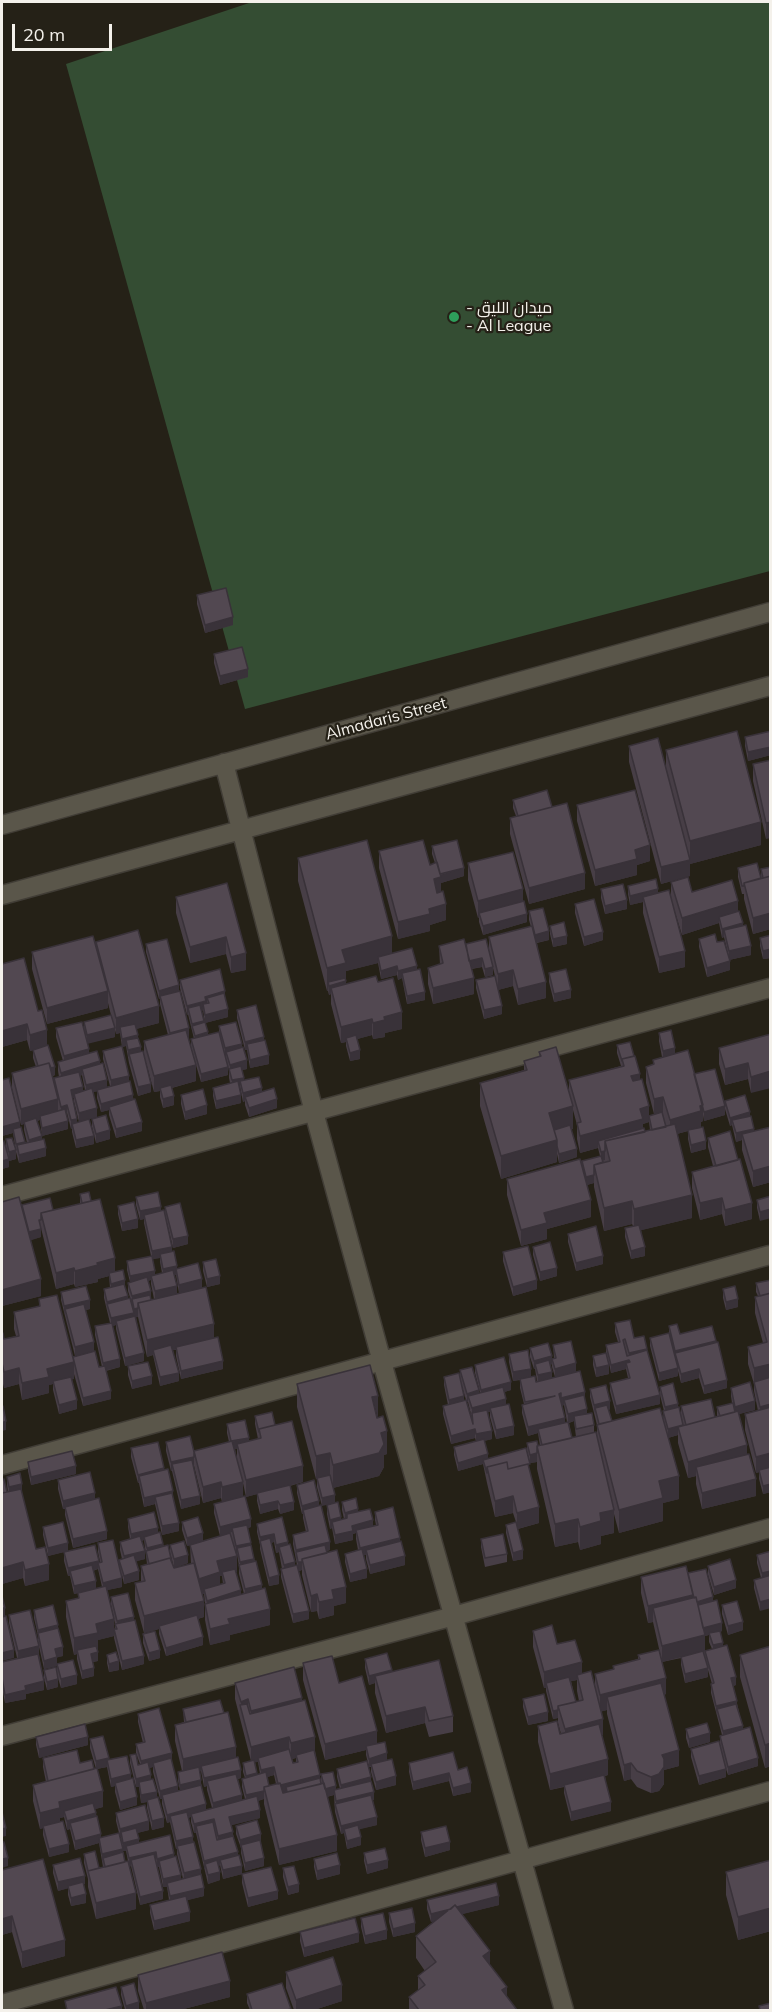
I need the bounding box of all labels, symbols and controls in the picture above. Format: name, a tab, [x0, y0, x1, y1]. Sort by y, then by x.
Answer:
scale bar	[15, 12, 116, 50]
text: 20 m	[23, 23, 65, 46]
place label: - ميدان الليق - Al League	[466, 298, 552, 336]
marker: - ميدان الليق - Al League	[447, 310, 461, 324]
street label: Almadaris Street	[323, 694, 449, 744]

